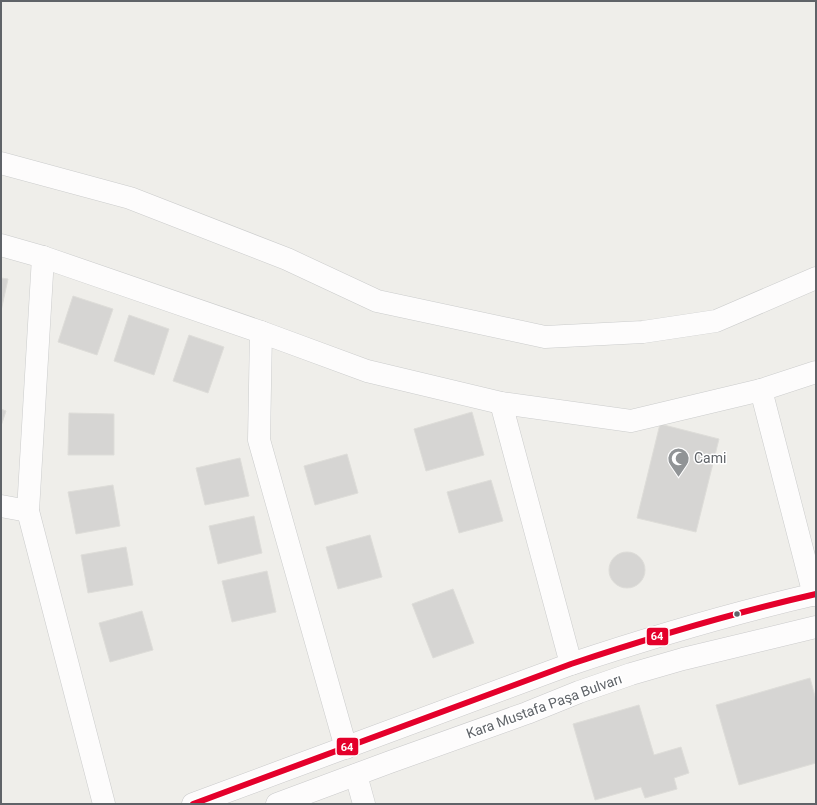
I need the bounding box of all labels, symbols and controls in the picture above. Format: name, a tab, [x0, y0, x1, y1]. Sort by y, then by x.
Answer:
mosque icon: Cami	[665, 445, 691, 478]
place label: Cami	[694, 450, 726, 466]
unlabelled marker	[732, 609, 742, 619]
line badge: 64	[646, 627, 669, 646]
text: 64	[651, 630, 664, 643]
street label: Kara Mustafa Paşa Bulvarı	[464, 670, 624, 742]
line badge: 64	[336, 737, 359, 756]
text: 64	[341, 741, 354, 754]

